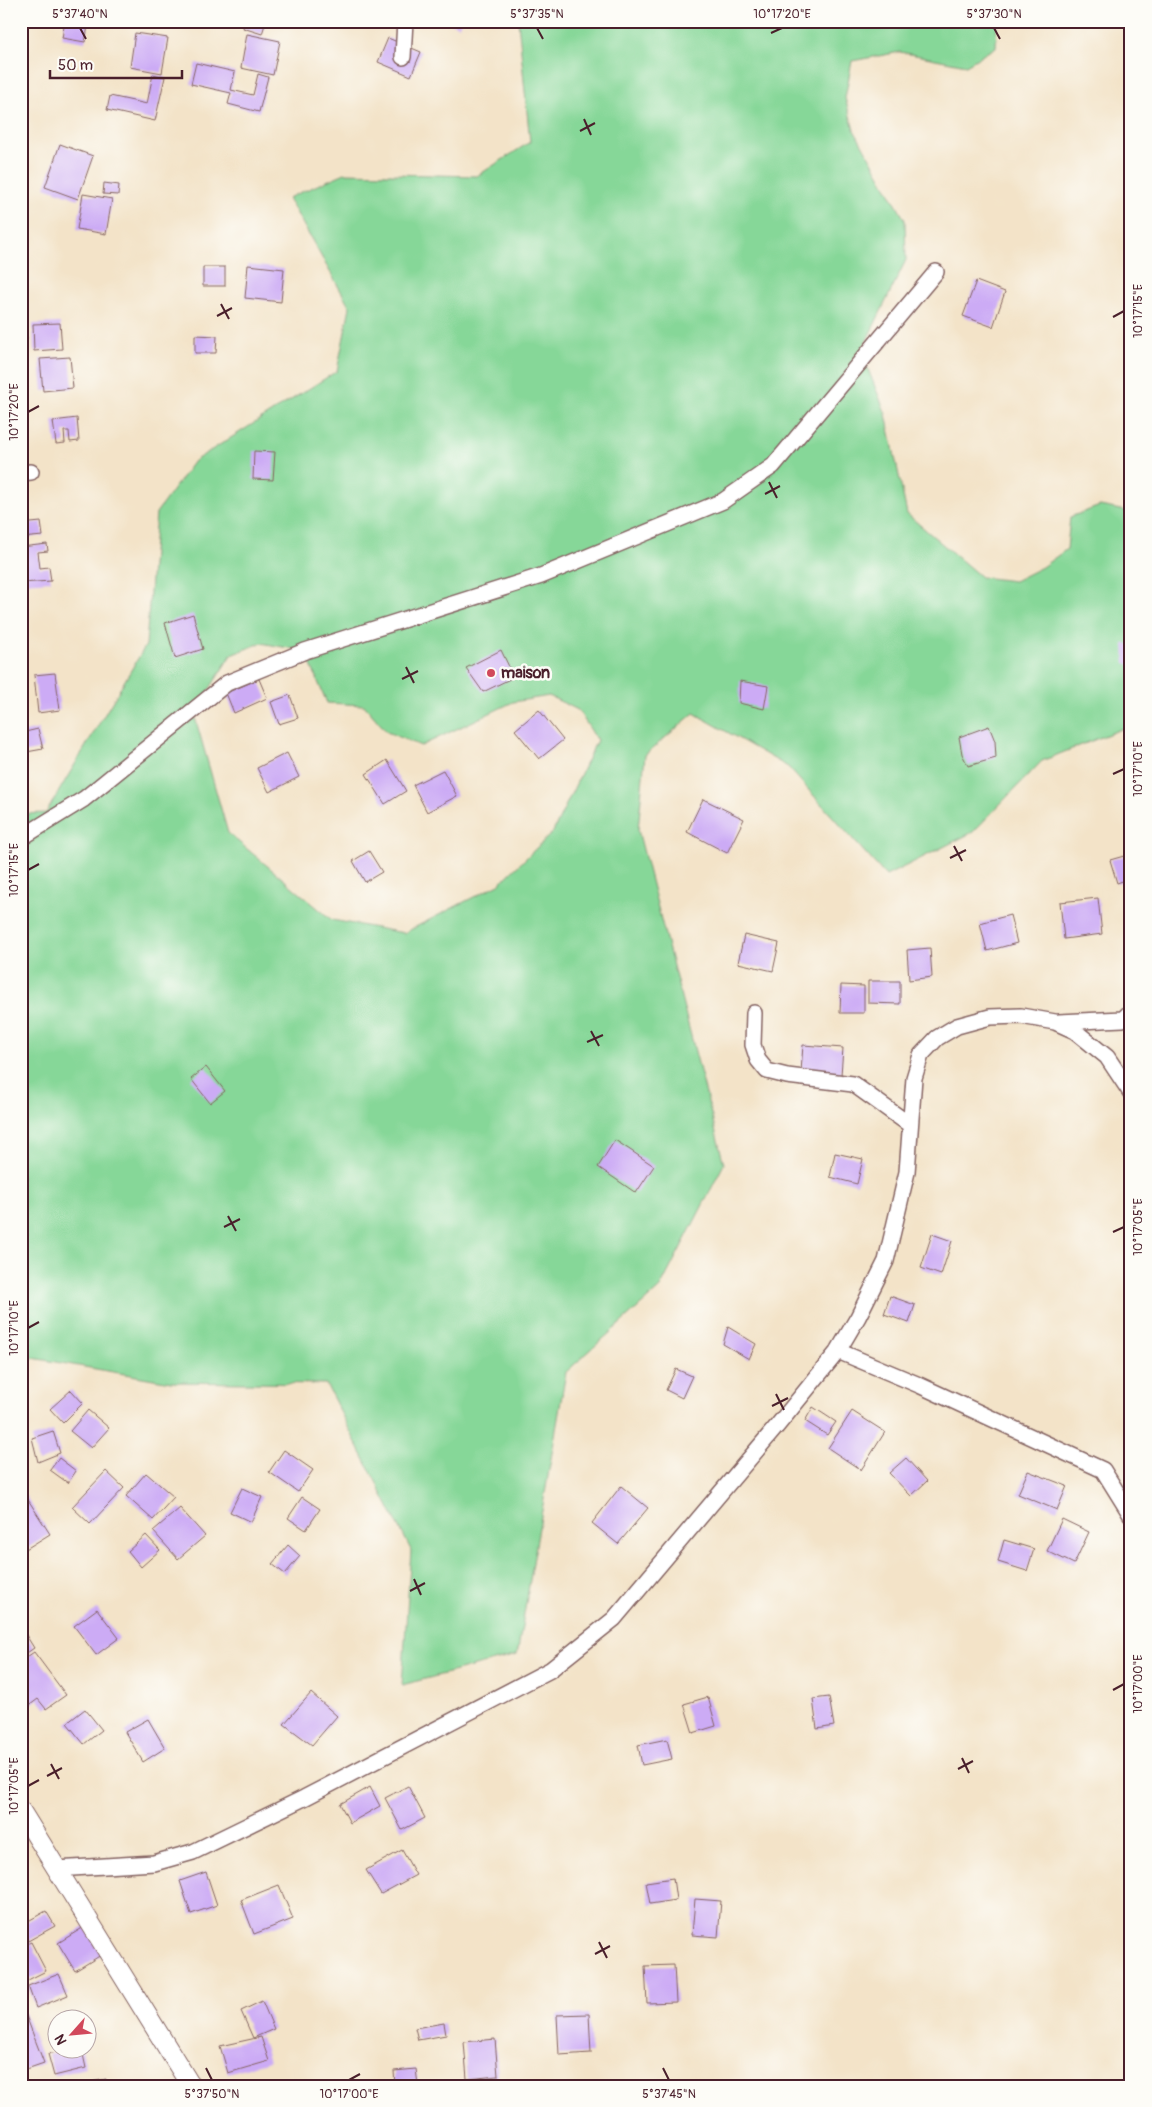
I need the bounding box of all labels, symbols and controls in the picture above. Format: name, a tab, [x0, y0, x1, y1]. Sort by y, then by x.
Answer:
text: 5°37'40"N	[52, 7, 108, 22]
text: 5°37'35"N	[510, 7, 564, 22]
text: 10°17'20"E	[753, 7, 811, 22]
text: 5°37'30"N	[966, 7, 1022, 22]
scale bar	[50, 48, 182, 80]
text: 50 m	[58, 56, 93, 75]
text: 10°17'15"E	[1131, 284, 1146, 338]
text: 10°17'20"E	[7, 383, 22, 441]
place label: maison	[501, 663, 550, 683]
marker: maison	[485, 667, 497, 679]
text: 10°17'10"E	[1131, 741, 1146, 797]
text: 10°17'15"E	[7, 843, 22, 897]
text: 10°17'05"E	[1131, 1198, 1146, 1256]
text: 10°17'10"E	[7, 1300, 22, 1356]
text: 10°17'00"E	[1131, 1654, 1146, 1714]
text: 10°17'05"E	[7, 1757, 22, 1815]
north arrow	[48, 2010, 98, 2060]
text: N	[51, 2032, 71, 2048]
text: 5°37'50"N	[185, 2087, 239, 2102]
text: 10°17'00"E	[319, 2087, 379, 2102]
text: 5°37'45"N	[642, 2087, 696, 2102]

